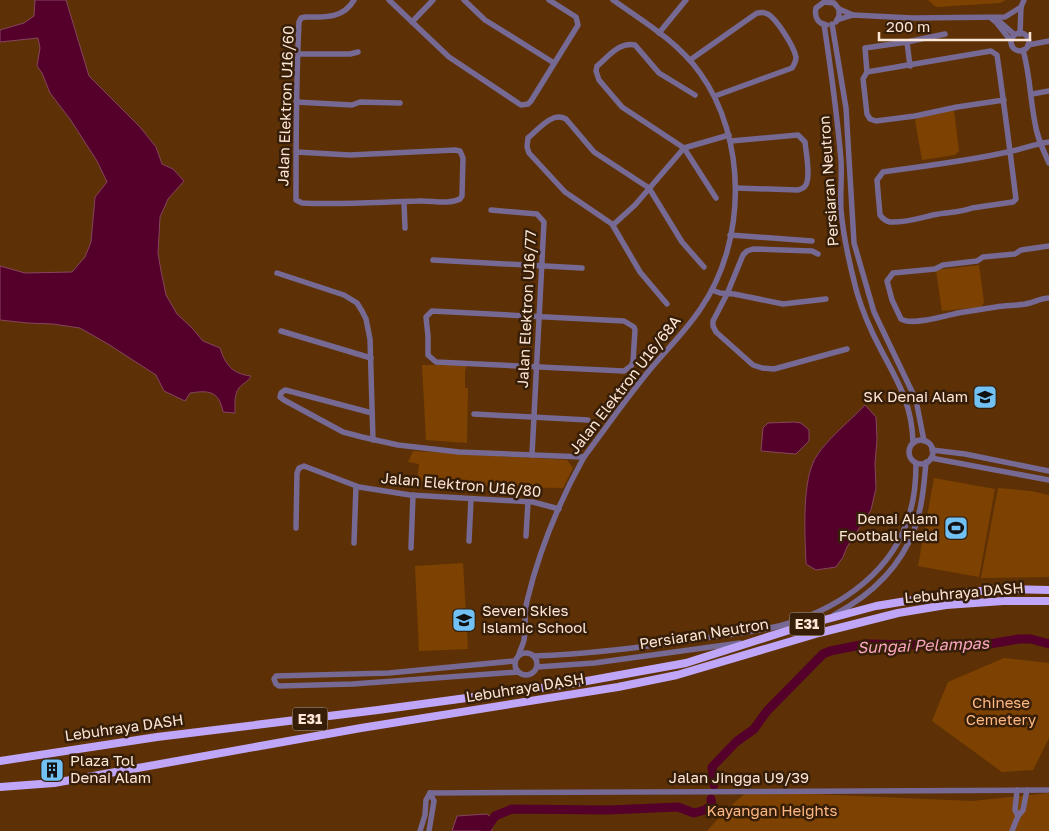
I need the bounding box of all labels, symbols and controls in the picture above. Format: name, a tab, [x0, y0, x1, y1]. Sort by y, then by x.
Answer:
scale bar	[879, 10, 1030, 42]
text: 200 m	[886, 17, 930, 35]
street label: Jalan Elektron U16/60	[273, 25, 297, 187]
street label: Persiaran Neutron	[814, 115, 842, 247]
street label: Jalan Elektron U16/77	[513, 229, 539, 389]
street label: Jalan Elektron U16/68A	[565, 312, 684, 457]
school or university icon: SK Denai Alam	[972, 384, 998, 410]
place label: SK Denai Alam	[863, 387, 968, 405]
street label: Jalan Elektron U16/80	[380, 468, 542, 500]
place label: Denai Alam Football Field	[839, 509, 938, 544]
sports icon: Denai Alam Football Field	[943, 515, 969, 541]
street label: Lebuhraya DASH	[903, 578, 1024, 606]
place label: Seven Skies Islamic School	[482, 601, 587, 636]
school or university icon: Seven Skies Islamic School	[451, 607, 477, 633]
road number: E31	[790, 612, 824, 636]
street label: Persiaran Neutron	[638, 614, 770, 652]
water label: Sungai Pelampas	[857, 633, 991, 657]
street label: Lebuhraya DASH	[464, 669, 585, 705]
park label: Chinese Cemetery	[966, 693, 1037, 728]
road number: E31	[292, 708, 328, 731]
street label: Lebuhraya DASH	[63, 710, 184, 744]
place label: Plaza Tol Denai Alam	[70, 751, 151, 786]
building icon: Plaza Tol Denai Alam	[39, 757, 65, 783]
street label: Jalan Jingga U9/39	[669, 768, 809, 786]
park label: Kayangan Heights	[706, 801, 838, 819]

